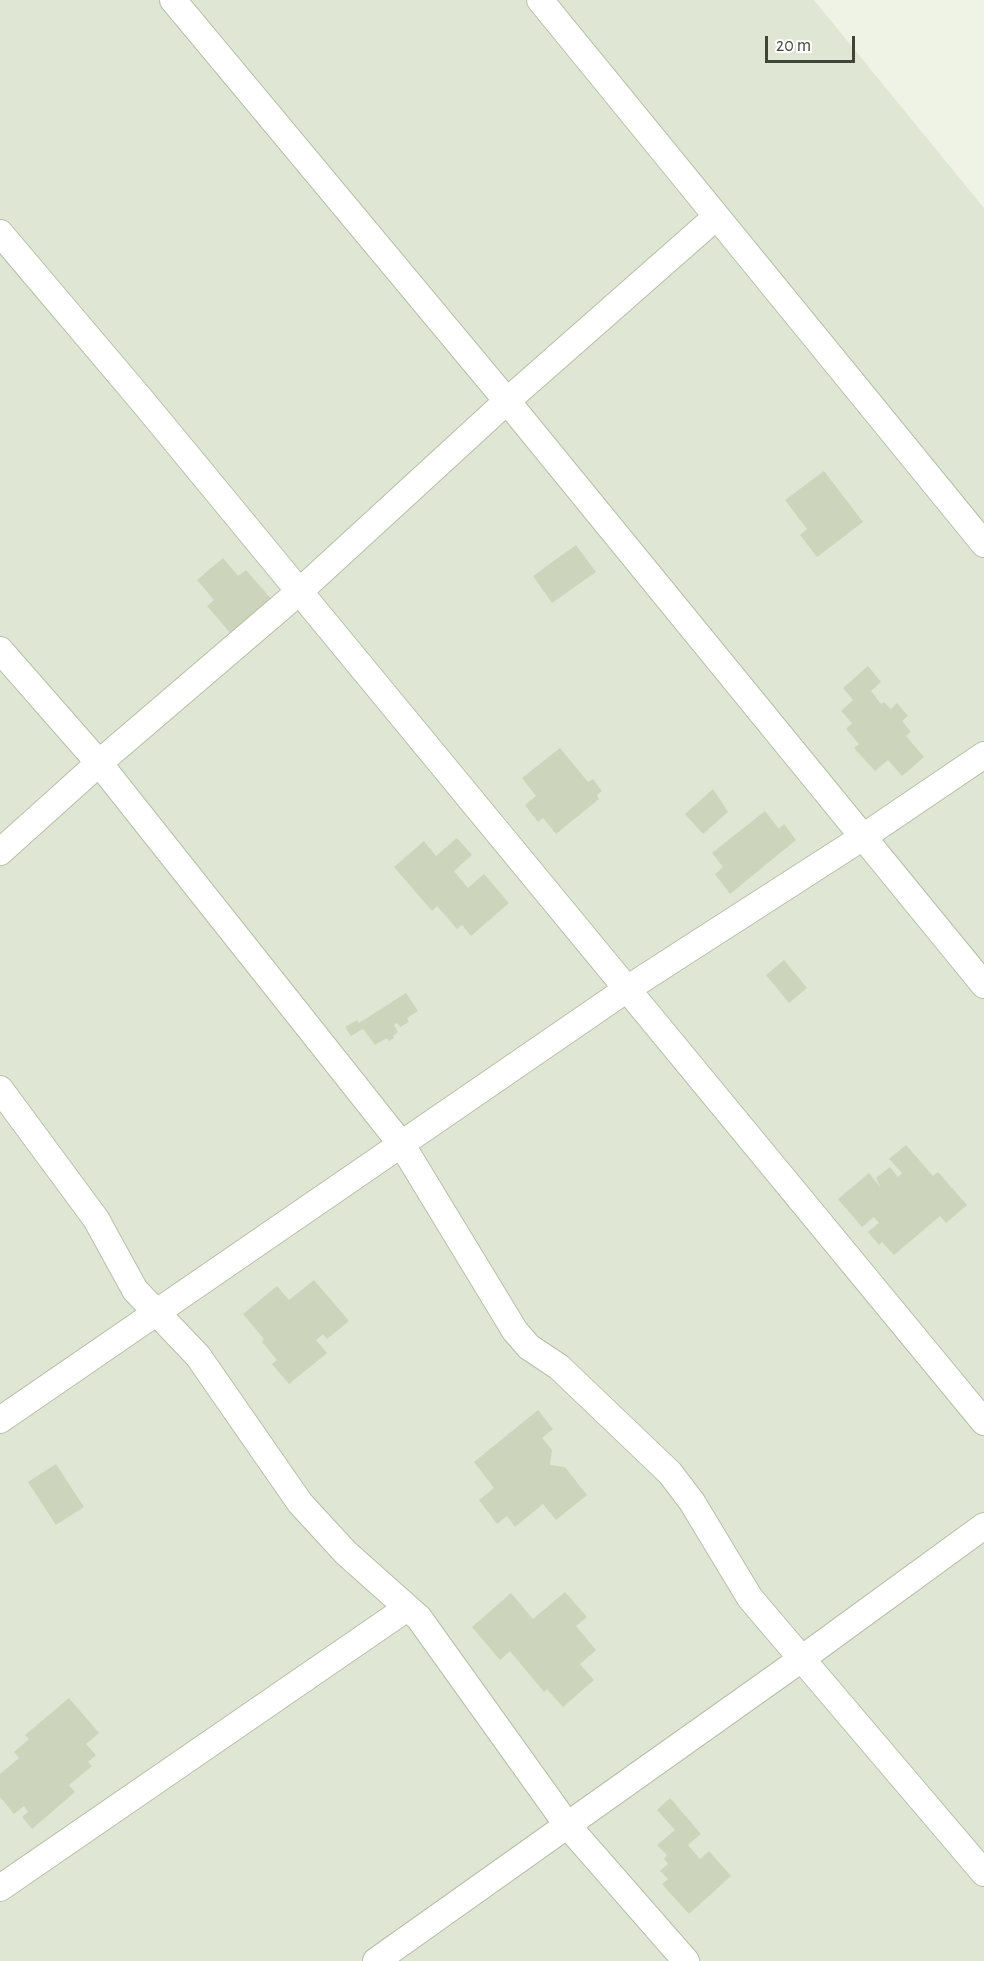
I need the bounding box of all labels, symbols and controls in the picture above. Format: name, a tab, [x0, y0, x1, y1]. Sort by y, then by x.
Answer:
scale bar	[768, 24, 858, 62]
text: 20 m	[776, 37, 811, 55]

